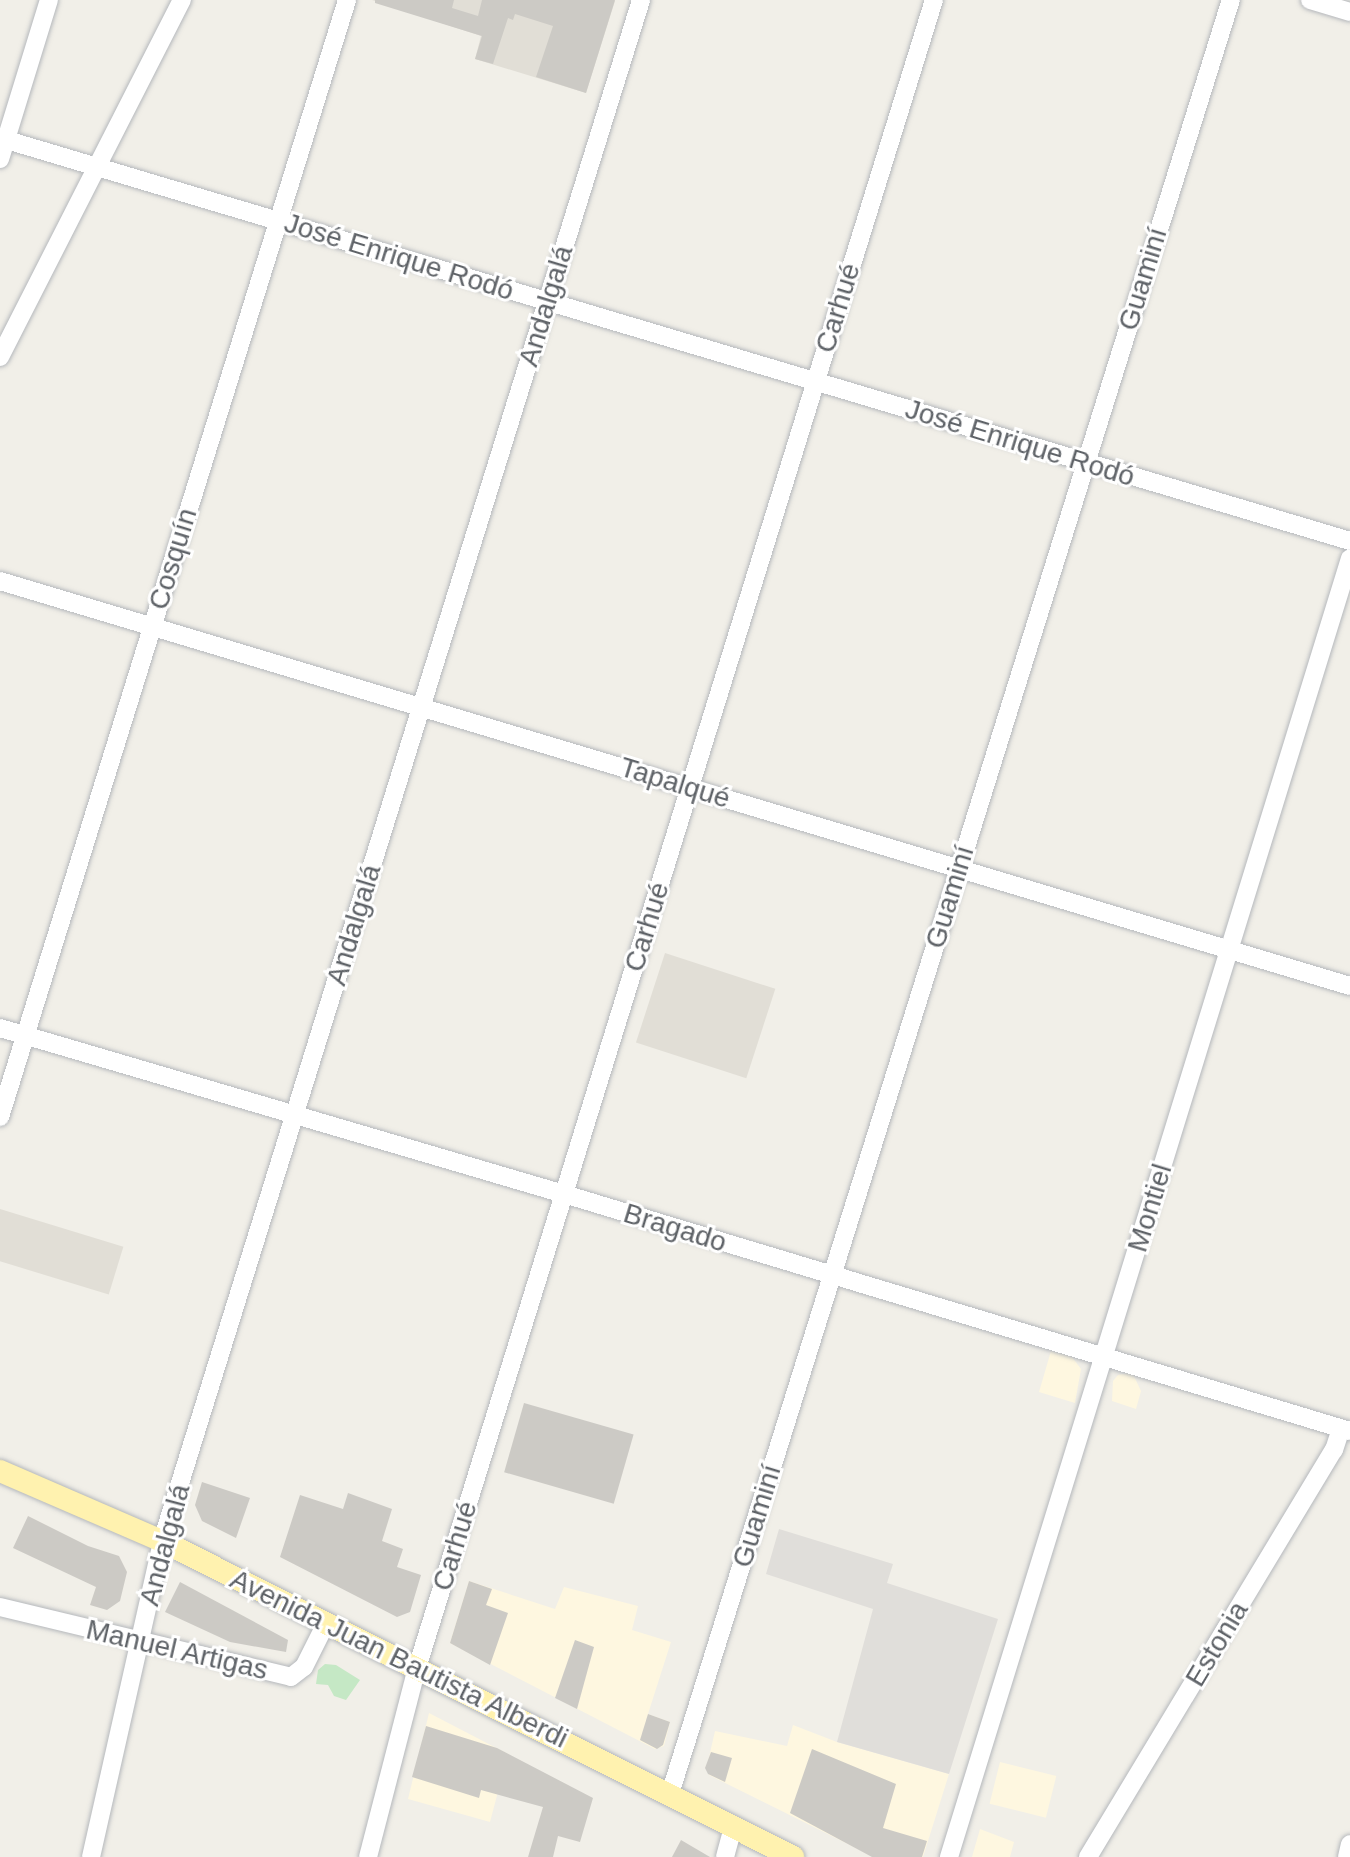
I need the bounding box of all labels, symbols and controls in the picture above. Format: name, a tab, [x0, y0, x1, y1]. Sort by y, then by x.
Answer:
street label: José Enrique Rodó	[280, 206, 518, 308]
street label: Guaminí	[1111, 223, 1175, 335]
street label: Andalgalá	[512, 242, 580, 370]
street label: Carhué	[809, 259, 867, 357]
street label: José Enrique Rodó	[901, 392, 1139, 494]
street label: Cosquín	[142, 504, 204, 614]
street label: Tapalqué	[616, 750, 734, 816]
street label: Guaminí	[918, 841, 982, 953]
street label: Andalgalá	[320, 861, 388, 989]
street label: Carhué	[618, 878, 676, 976]
street label: Montiel	[1121, 1160, 1179, 1256]
street label: Bragado	[619, 1196, 731, 1260]
street label: Guaminí	[725, 1460, 789, 1572]
street label: Andalgalá	[133, 1480, 197, 1610]
street label: Carhué	[426, 1497, 484, 1595]
street label: Avenida Juan Bautista Alberdi	[224, 1562, 574, 1756]
street label: Estonia	[1179, 1595, 1255, 1693]
street label: Manuel Artigas	[82, 1613, 272, 1687]

